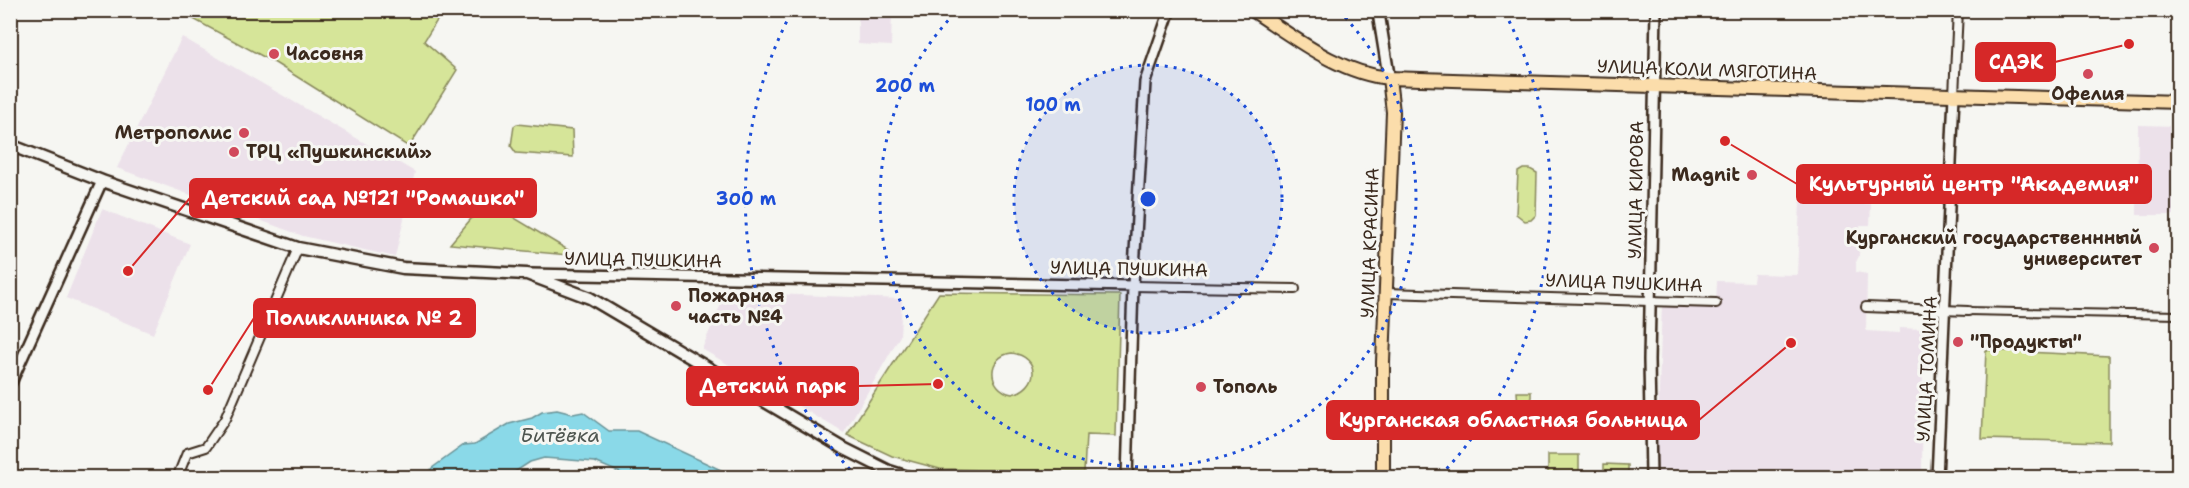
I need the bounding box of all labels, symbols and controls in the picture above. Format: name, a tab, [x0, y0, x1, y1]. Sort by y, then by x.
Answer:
place label: Часовня	[286, 42, 364, 66]
callout: СДЭК	[1976, 43, 2055, 81]
marker: Часовня	[267, 47, 281, 61]
text: СДЭК	[1989, 49, 2044, 75]
street label: УЛИЦА КОЛИ МЯГОТИНА	[1597, 54, 1817, 86]
marker: Офелия	[2081, 67, 2095, 81]
text: 200 m	[875, 74, 936, 98]
place label: Офелия	[2051, 82, 2125, 106]
text: 100 m	[1025, 93, 1081, 117]
place label: Метрополис	[115, 121, 232, 145]
street label: УЛИЦА КИРОВА	[1623, 121, 1649, 259]
marker: Метрополис	[237, 126, 251, 140]
place label: ТРЦ «Пушкинский»	[246, 140, 432, 164]
marker: ТРЦ «Пушкинский»	[227, 145, 241, 159]
place label: Magnit	[1671, 163, 1740, 187]
callout: Культурный центр "Академия"	[1797, 165, 2151, 203]
street label: УЛИЦА КРАСИНА	[1355, 167, 1385, 319]
marker: Magnit	[1745, 168, 1759, 182]
text: Культурный центр "Академия"	[1809, 171, 2139, 197]
callout: Детский сад №121 "Ромашка"	[190, 179, 536, 217]
text: Детский сад №121 "Ромашка"	[202, 185, 524, 211]
text: 300 m	[716, 187, 777, 211]
centre of rings	[1138, 189, 1158, 209]
place label: Курганский государственнный университет	[1846, 226, 2142, 271]
marker: Курганский государственнный университет	[2147, 241, 2161, 255]
street label: УЛИЦА ПУШКИНА	[564, 247, 722, 273]
street label: УЛИЦА ПУШКИНА	[1050, 256, 1208, 282]
street label: УЛИЦА ПУШКИНА	[1545, 268, 1703, 298]
place label: Пожарная часть №4	[688, 284, 785, 329]
street label: УЛИЦА ТОМИНА	[1911, 295, 1943, 443]
callout: Поликлиника № 2	[254, 299, 475, 337]
marker: Пожарная часть №4	[669, 299, 683, 313]
text: Поликлиника № 2	[266, 305, 462, 331]
place label: "Продукты"	[1970, 330, 2082, 354]
marker: "Продукты"	[1951, 335, 1965, 349]
callout: Детский парк	[687, 367, 858, 405]
text: Детский парк	[700, 373, 847, 399]
place label: Тополь	[1213, 375, 1277, 399]
marker: Тополь	[1194, 380, 1208, 394]
callout: Курганская областная больница	[1327, 401, 1699, 439]
text: Курганская областная больница	[1339, 407, 1688, 433]
water label: Битёвка	[520, 422, 600, 448]

